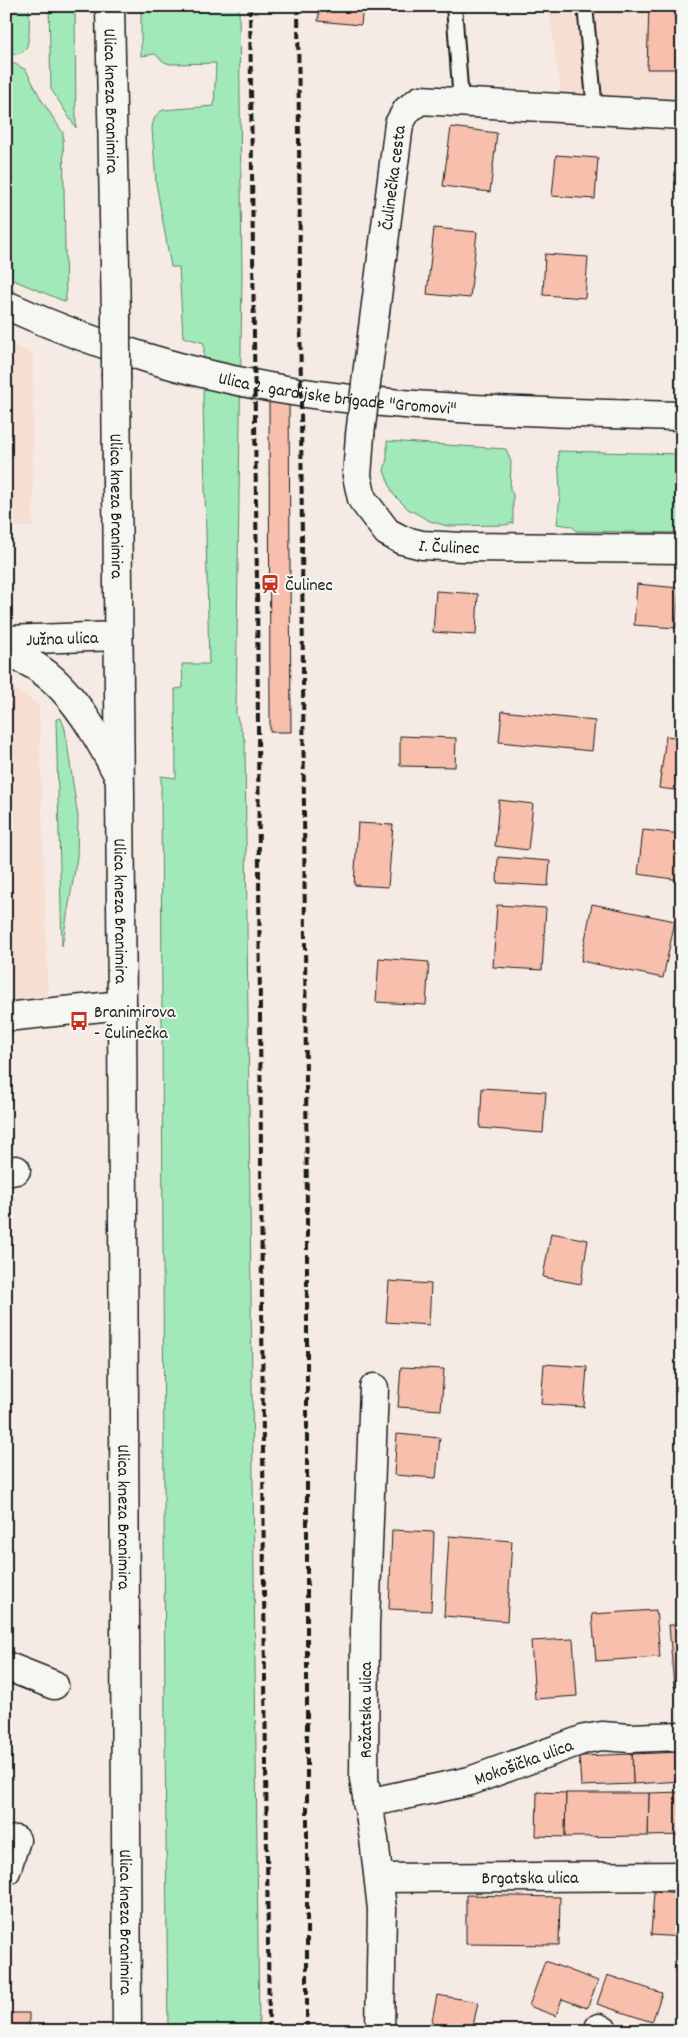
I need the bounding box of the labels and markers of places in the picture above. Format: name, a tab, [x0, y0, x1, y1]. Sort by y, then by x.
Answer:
station icon: Čulinec	[259, 573, 281, 595]
place label: Čulinec	[285, 574, 333, 599]
place label: Branimirova - Čulinečka	[94, 1001, 176, 1047]
bus stop icon: Branimirova - Čulinečka	[68, 1010, 90, 1032]

